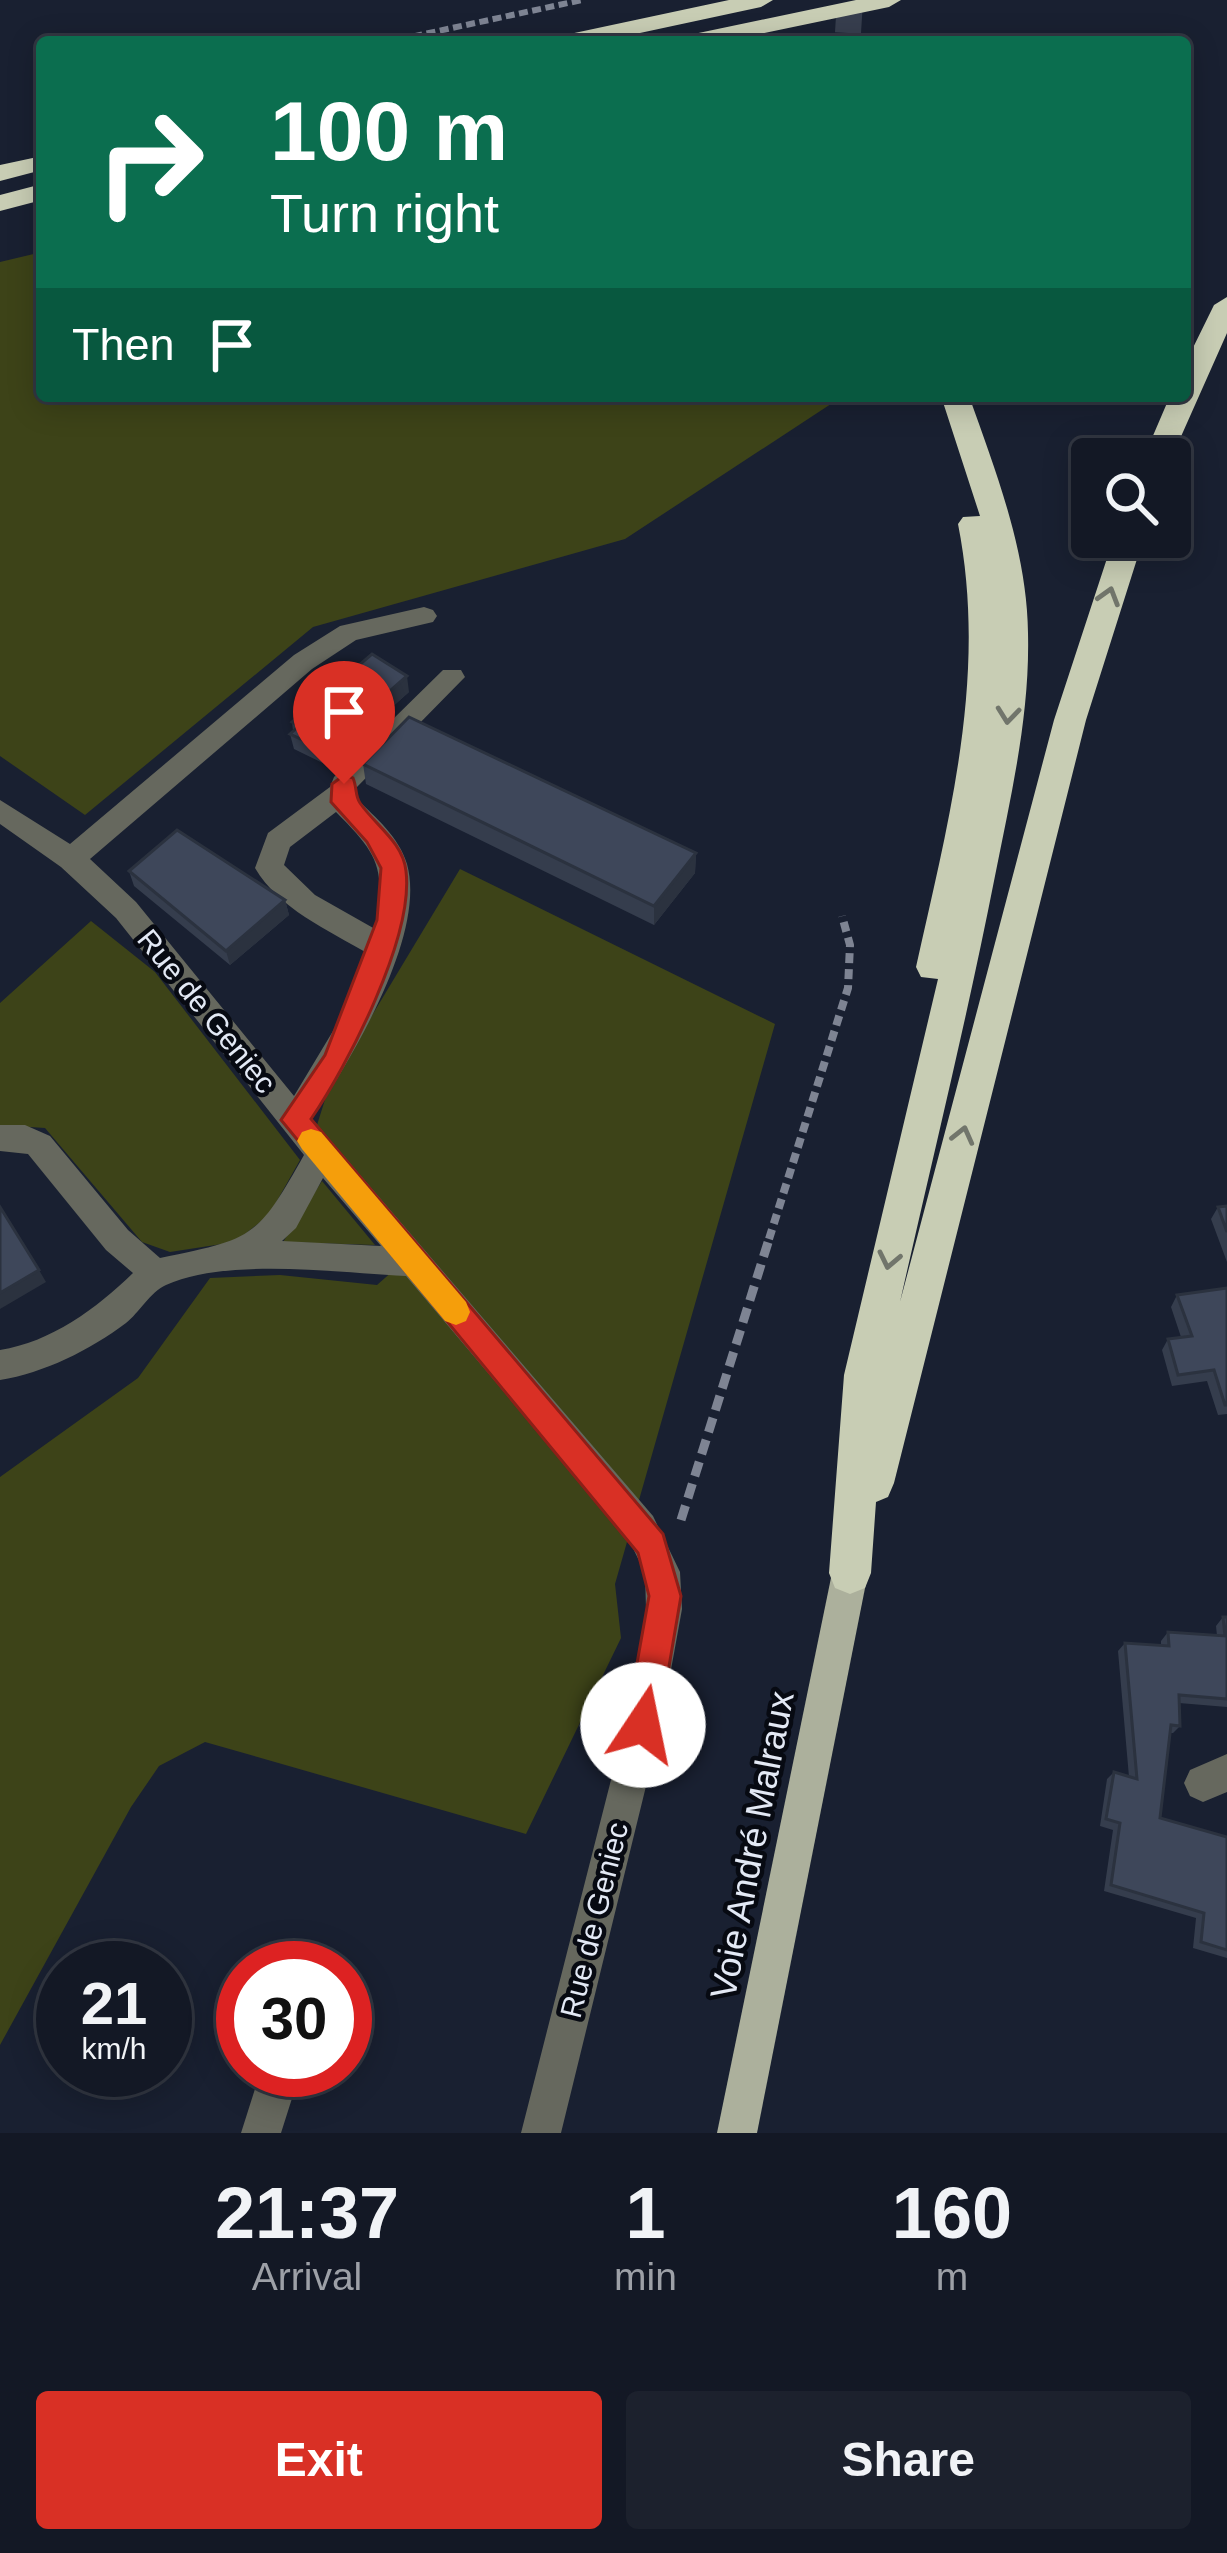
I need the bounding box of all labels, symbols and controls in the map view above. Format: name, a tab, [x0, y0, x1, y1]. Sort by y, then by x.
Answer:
icon: right	[72, 84, 228, 240]
text: 100 m	[270, 84, 508, 178]
text: Turn right	[270, 183, 499, 243]
icon: arrive	[199, 312, 265, 378]
text: Then	[72, 319, 175, 370]
map controls	[1071, 438, 1191, 558]
button: search	[1071, 438, 1191, 558]
one-way arrow	[1095, 586, 1120, 607]
pin	[293, 661, 395, 784]
icon: arrive	[311, 679, 377, 745]
one-way arrow	[996, 705, 1022, 725]
street label: Rue de Geniec	[131, 923, 283, 1099]
one-way arrow	[949, 1125, 974, 1145]
one-way arrow	[878, 1249, 903, 1269]
position arrow	[580, 1662, 706, 1788]
street label: Voie André Malraux	[702, 1688, 802, 2002]
street label: Rue de Geniec	[554, 1819, 634, 2021]
speed limit sign: 30	[216, 1941, 372, 2097]
text: 21	[81, 1970, 147, 2037]
text: km/h	[81, 2032, 147, 2065]
text: 21:37	[215, 2173, 399, 2253]
text: 1	[625, 2173, 666, 2253]
text: 160	[892, 2173, 1012, 2253]
text: Arrival	[252, 2255, 362, 2298]
text: min	[614, 2255, 677, 2298]
text: m	[936, 2255, 968, 2298]
button: Exit	[36, 2391, 602, 2529]
button: Share	[626, 2391, 1191, 2529]

